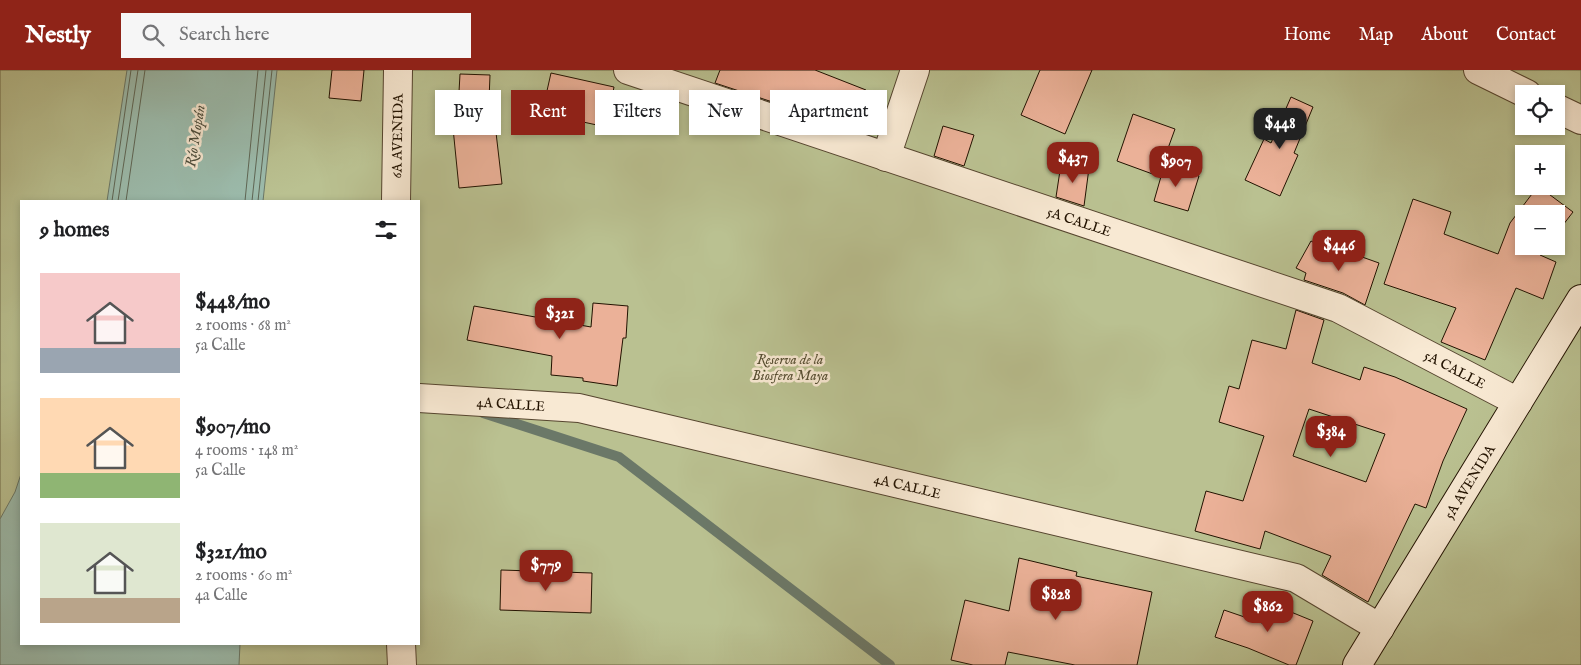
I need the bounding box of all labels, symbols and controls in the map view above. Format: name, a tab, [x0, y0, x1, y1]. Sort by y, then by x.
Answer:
search box	[121, 13, 471, 58]
text: Nestly	[25, 20, 91, 51]
icon: search	[139, 21, 167, 49]
text: Search here	[179, 23, 269, 47]
text: Home	[1284, 24, 1331, 47]
text: Map	[1359, 24, 1393, 47]
text: About	[1421, 24, 1468, 47]
text: Contact	[1496, 24, 1556, 47]
map controls	[1515, 85, 1565, 255]
button: locate	[1515, 85, 1565, 135]
chip: Buy	[435, 90, 501, 135]
chip: Rent	[511, 90, 585, 135]
chip: Filters	[595, 90, 679, 135]
chip: New	[689, 90, 760, 135]
chip: Apartment	[770, 90, 887, 135]
street label: 6A AVENIDA	[388, 93, 408, 179]
water label: Río Mopán	[181, 104, 210, 169]
pin: $448	[1250, 108, 1310, 150]
text: $448	[1265, 114, 1295, 134]
pin: $437	[1043, 142, 1103, 184]
button: +	[1515, 145, 1565, 195]
pin: $907	[1146, 146, 1206, 188]
text: $437	[1058, 148, 1088, 168]
text: $907	[1160, 152, 1192, 172]
street label: 5A CALLE	[1045, 203, 1114, 241]
button: −	[1515, 205, 1565, 255]
icon: filters	[372, 216, 400, 244]
text: 9 homes	[40, 217, 109, 244]
pin: $446	[1309, 230, 1369, 272]
text: $446	[1323, 236, 1355, 256]
text: $448/mo	[195, 289, 270, 316]
icon: home	[80, 293, 140, 353]
pin: $321	[530, 298, 590, 340]
text: $321	[546, 304, 574, 324]
text: 2 rooms · 68 m²	[195, 316, 291, 336]
text: 5a Calle	[195, 336, 246, 356]
street label: 5A CALLE	[1421, 347, 1489, 394]
park label: Reserva de la Biosfera Maya	[752, 351, 828, 385]
street label: 4A CALLE	[476, 394, 546, 416]
text: $907/mo	[195, 414, 271, 441]
pin: $384	[1301, 416, 1361, 458]
icon: home	[80, 418, 140, 478]
text: $384	[1317, 422, 1345, 442]
text: 4 rooms · 148 m²	[195, 441, 298, 461]
street label: 5A AVENIDA	[1441, 441, 1500, 523]
text: 5a Calle	[195, 461, 246, 481]
street label: 4A CALLE	[872, 470, 943, 504]
text: $321/mo	[195, 539, 267, 566]
icon: home	[80, 543, 140, 603]
pin: $779	[516, 550, 576, 592]
text: $779	[531, 556, 561, 576]
text: 2 rooms · 60 m²	[195, 566, 293, 586]
pin: $828	[1026, 578, 1086, 621]
text: $828	[1042, 585, 1070, 605]
text: 4a Calle	[195, 586, 248, 606]
pin: $862	[1238, 590, 1298, 633]
text: $862	[1253, 597, 1283, 617]

